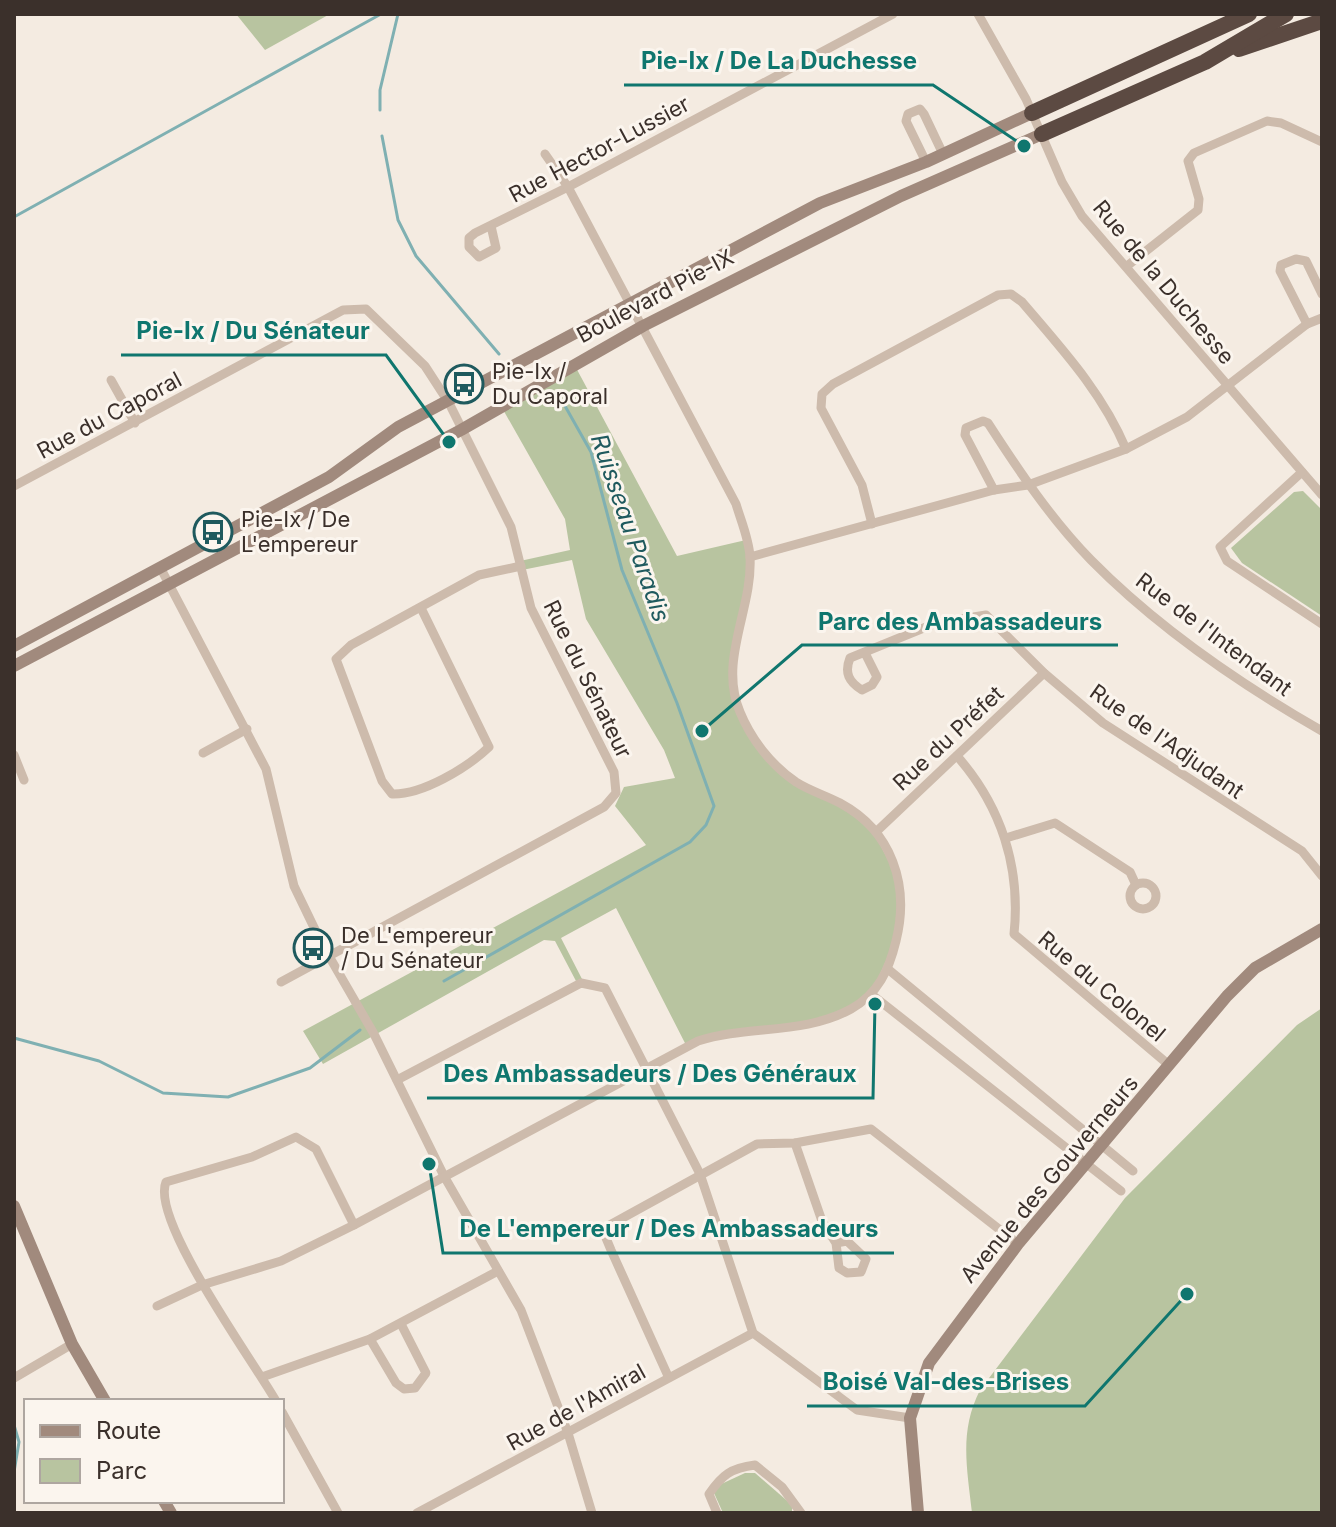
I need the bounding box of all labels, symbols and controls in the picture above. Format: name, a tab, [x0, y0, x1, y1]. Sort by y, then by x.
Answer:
callout: Pie-Ix / De La Duchesse	[624, 37, 933, 85]
text: Pie-Ix / De La Duchesse	[641, 46, 917, 75]
street label: Rue Hector-Lussier	[504, 90, 694, 208]
street label: Rue de la Duchesse	[1088, 195, 1240, 369]
street label: Boulevard Pie-IX	[572, 244, 738, 348]
callout: Pie-Ix / Du Sénateur	[121, 307, 386, 355]
text: Pie-Ix / Du Sénateur	[136, 316, 370, 345]
place label: Pie-Ix / Du Caporal	[492, 358, 608, 409]
bus stop icon: Pie-Ix / Du Caporal	[443, 363, 485, 405]
street label: Rue du Caporal	[32, 366, 186, 464]
water label: Ruisseau Paradis	[585, 430, 676, 626]
place label: Pie-Ix / De L'empereur	[241, 506, 358, 557]
bus stop icon: Pie-Ix / De L'empereur	[192, 511, 234, 553]
street label: Rue de l'Intendant	[1131, 567, 1297, 701]
street label: Rue du Sénateur	[539, 596, 637, 762]
callout: Parc des Ambassadeurs	[802, 597, 1118, 645]
text: Parc des Ambassadeurs	[818, 607, 1102, 636]
street label: Rue de l'Adjudant	[1085, 678, 1249, 804]
street label: Rue du Préfet	[888, 680, 1008, 796]
place label: De L'empereur / Du Sénateur	[341, 922, 493, 973]
street label: Rue du Colonel	[1033, 925, 1171, 1047]
bus stop icon: De L'empereur / Du Sénateur	[292, 927, 334, 969]
callout: Des Ambassadeurs / Des Généraux	[427, 1050, 873, 1098]
text: Des Ambassadeurs / Des Généraux	[443, 1059, 857, 1088]
street label: Avenue des Gouverneurs	[955, 1070, 1143, 1288]
callout: De L'empereur / Des Ambassadeurs	[443, 1205, 894, 1253]
text: De L'empereur / Des Ambassadeurs	[459, 1214, 879, 1243]
street label: Rue de l'Amiral	[502, 1358, 650, 1456]
callout: Boisé Val-des-Brises	[807, 1358, 1085, 1406]
text: Boisé Val-des-Brises	[823, 1367, 1069, 1396]
legend	[24, 1399, 284, 1503]
text: Route	[96, 1416, 161, 1445]
text: Parc	[96, 1456, 147, 1485]

